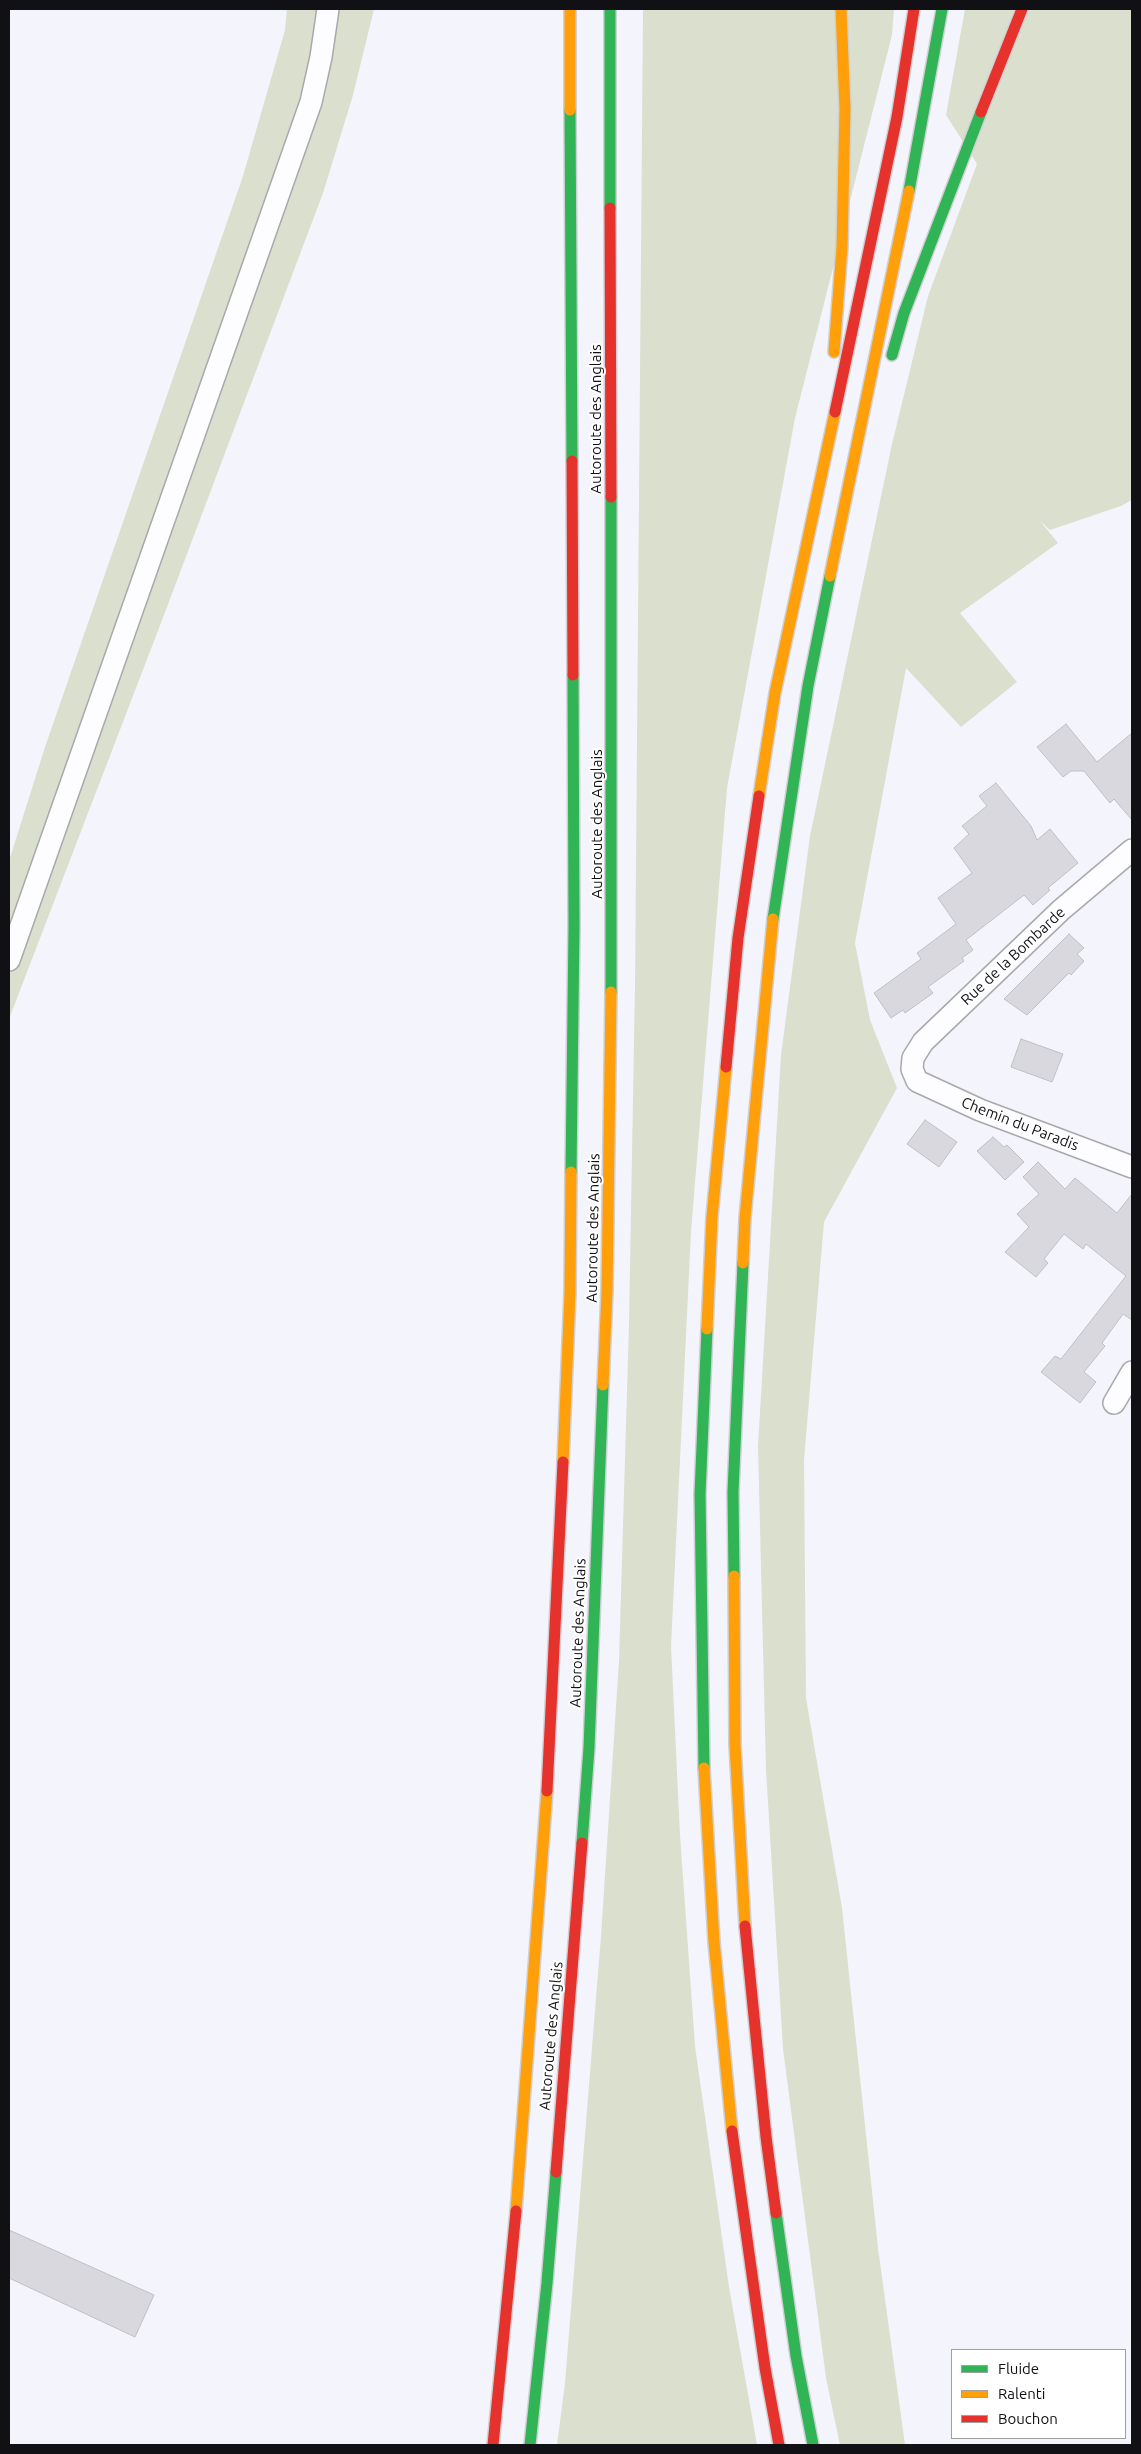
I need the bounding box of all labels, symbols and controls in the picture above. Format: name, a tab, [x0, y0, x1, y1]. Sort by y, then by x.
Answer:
street label: Autoroute des Anglais	[587, 344, 605, 494]
street label: Autoroute des Anglais	[588, 749, 606, 899]
street label: Rue de la Bombarde	[957, 903, 1069, 1009]
street label: Chemin du Paradis	[959, 1093, 1081, 1155]
street label: Autoroute des Anglais	[583, 1153, 603, 1303]
street label: Autoroute des Anglais	[566, 1558, 590, 1708]
street label: Autoroute des Anglais	[536, 1961, 566, 2111]
legend	[951, 2349, 1126, 2439]
text: Fluide	[998, 2360, 1039, 2377]
text: Ralenti	[998, 2385, 1045, 2402]
text: Bouchon	[998, 2410, 1058, 2427]

